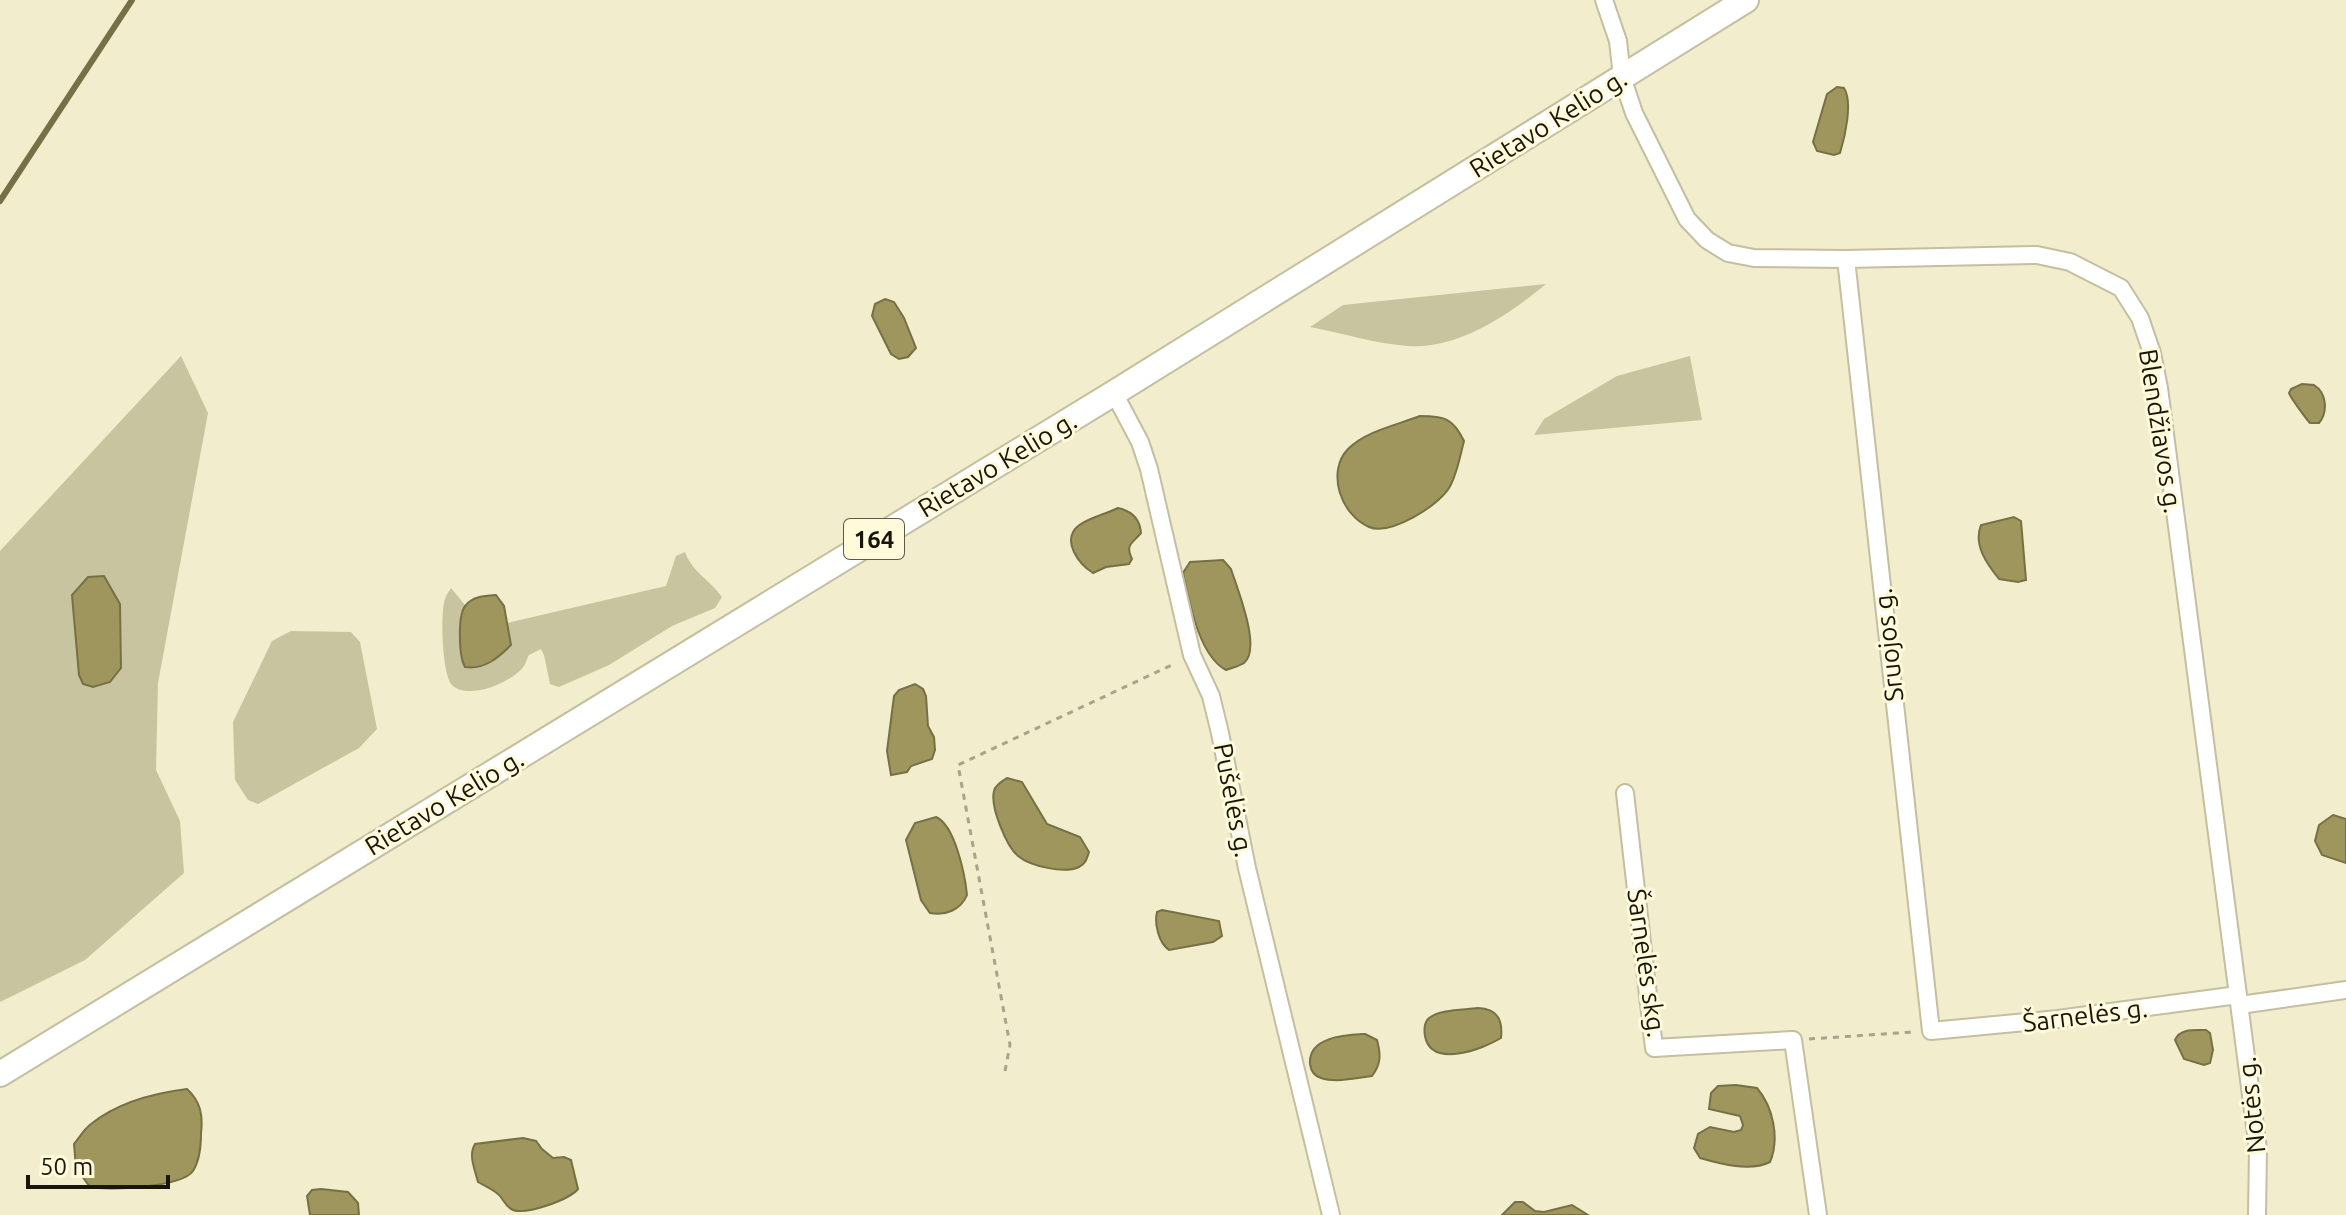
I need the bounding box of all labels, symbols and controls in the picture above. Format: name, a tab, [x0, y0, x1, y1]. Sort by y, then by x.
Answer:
street label: Rietavo Kelio g.	[1464, 63, 1632, 183]
street label: Blendžiavos g.	[2134, 347, 2188, 515]
street label: Rietavo Kelio g.	[913, 405, 1081, 523]
road number: 164	[844, 519, 904, 559]
street label: Sruojos g.	[1868, 587, 1908, 703]
street label: Pušelės g.	[1209, 740, 1259, 860]
street label: Rietavo Kelio g.	[360, 743, 528, 861]
street label: Šarnelės skg.	[1622, 887, 1672, 1039]
street label: Šarnelės g.	[2021, 993, 2149, 1037]
street label: Notės g.	[2232, 1055, 2270, 1155]
scale bar	[28, 1139, 168, 1189]
text: 50 m	[40, 1153, 93, 1180]

